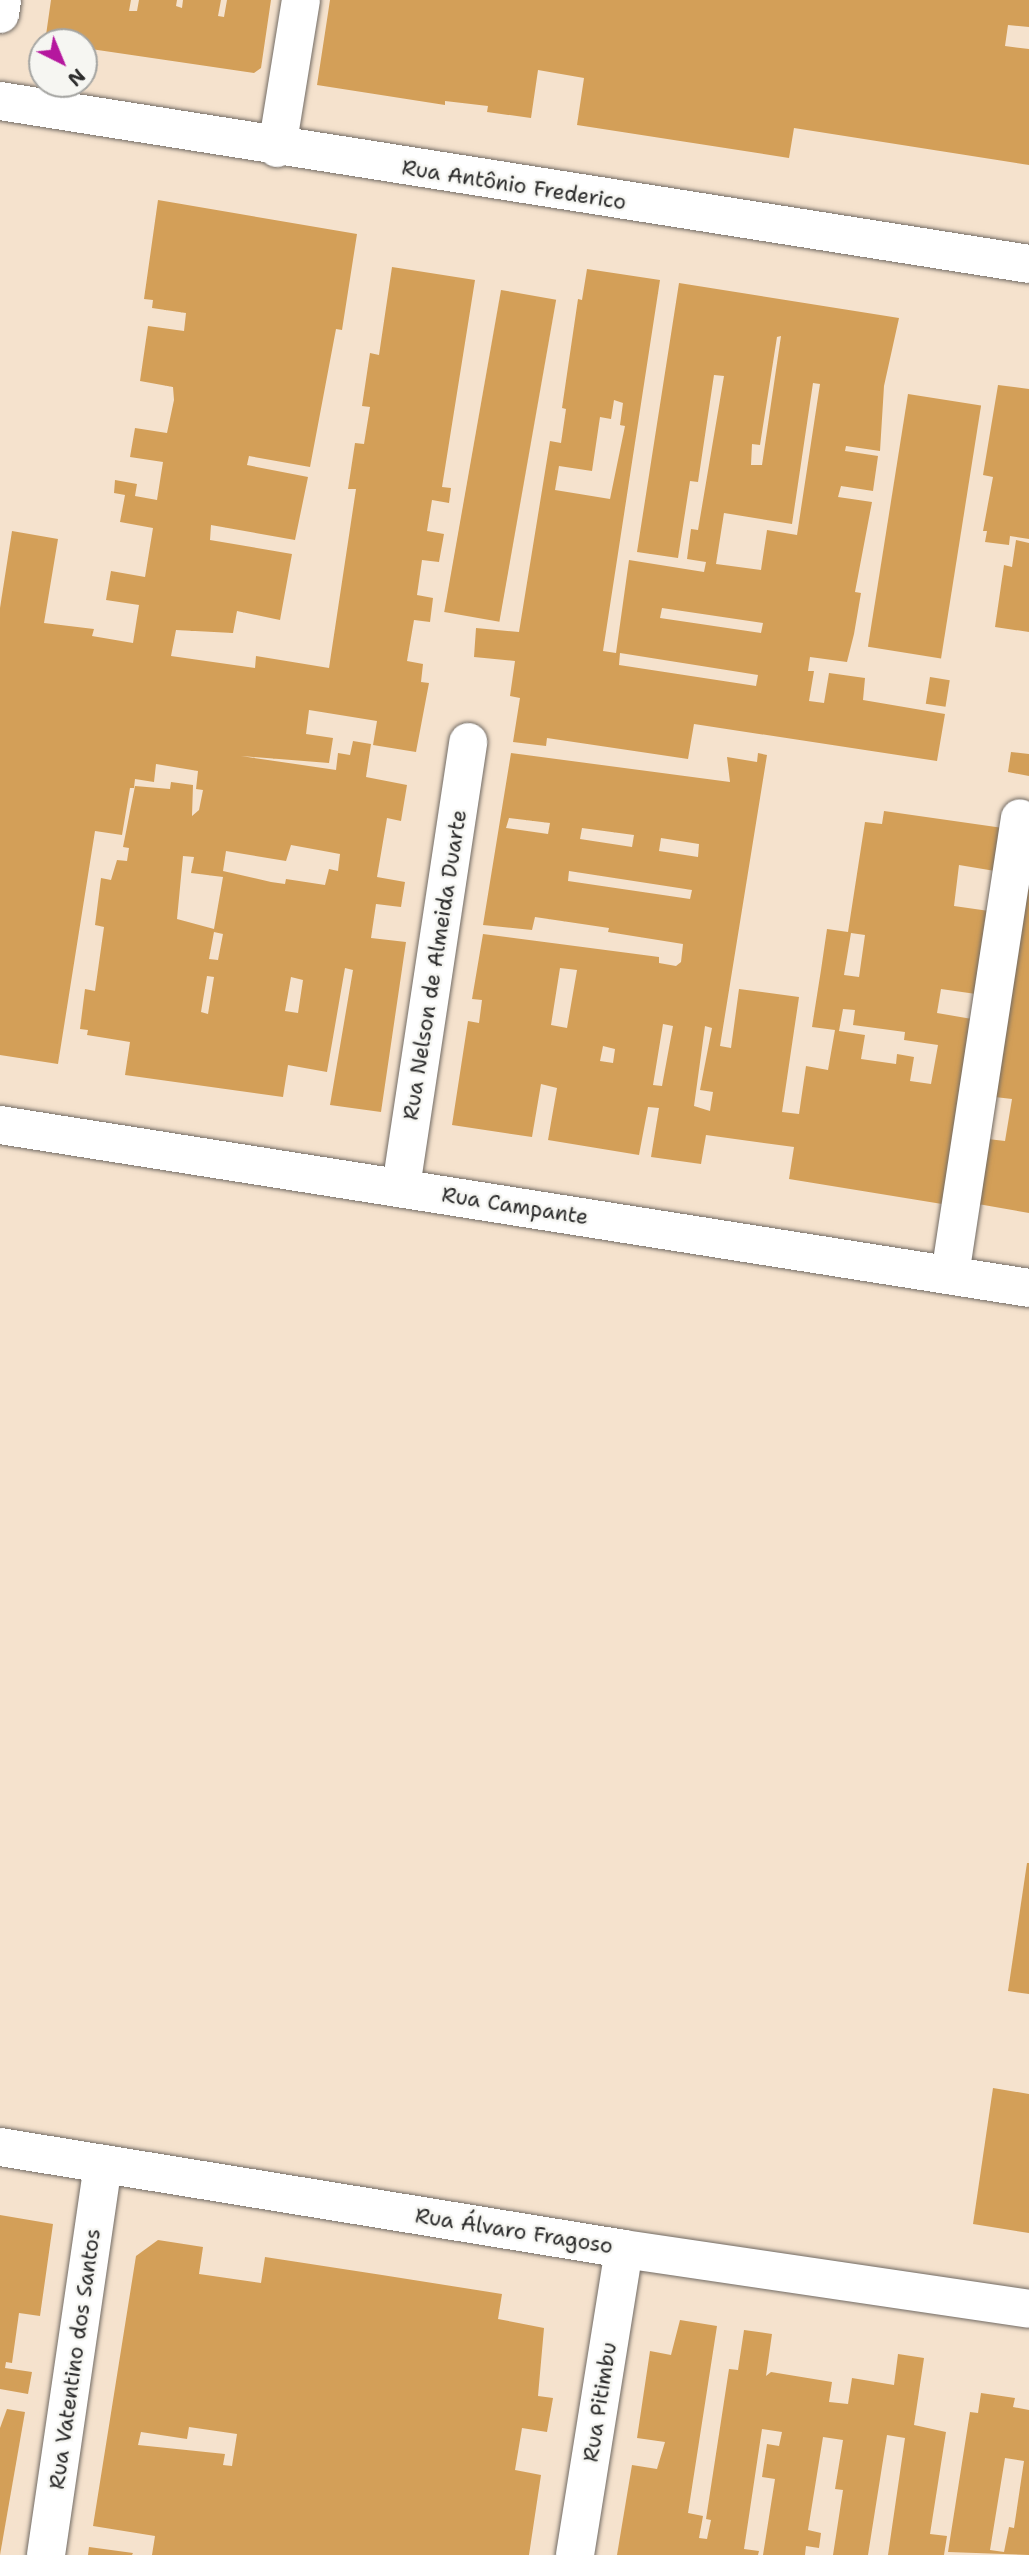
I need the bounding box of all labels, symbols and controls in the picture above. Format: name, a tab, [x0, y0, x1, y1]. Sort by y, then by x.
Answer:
north arrow	[28, 28, 98, 98]
text: N	[62, 63, 90, 92]
street label: Rua Antônio Frederico	[400, 155, 628, 215]
street label: Rua Nelson de Almeida Duarte	[398, 808, 472, 1122]
street label: Rua Campante	[440, 1182, 590, 1230]
street label: Rua Álvaro Fragoso	[413, 2203, 615, 2259]
street label: Rua Vatentino dos Santos	[44, 2227, 106, 2491]
street label: Rua Pitimbu	[578, 2340, 622, 2464]

